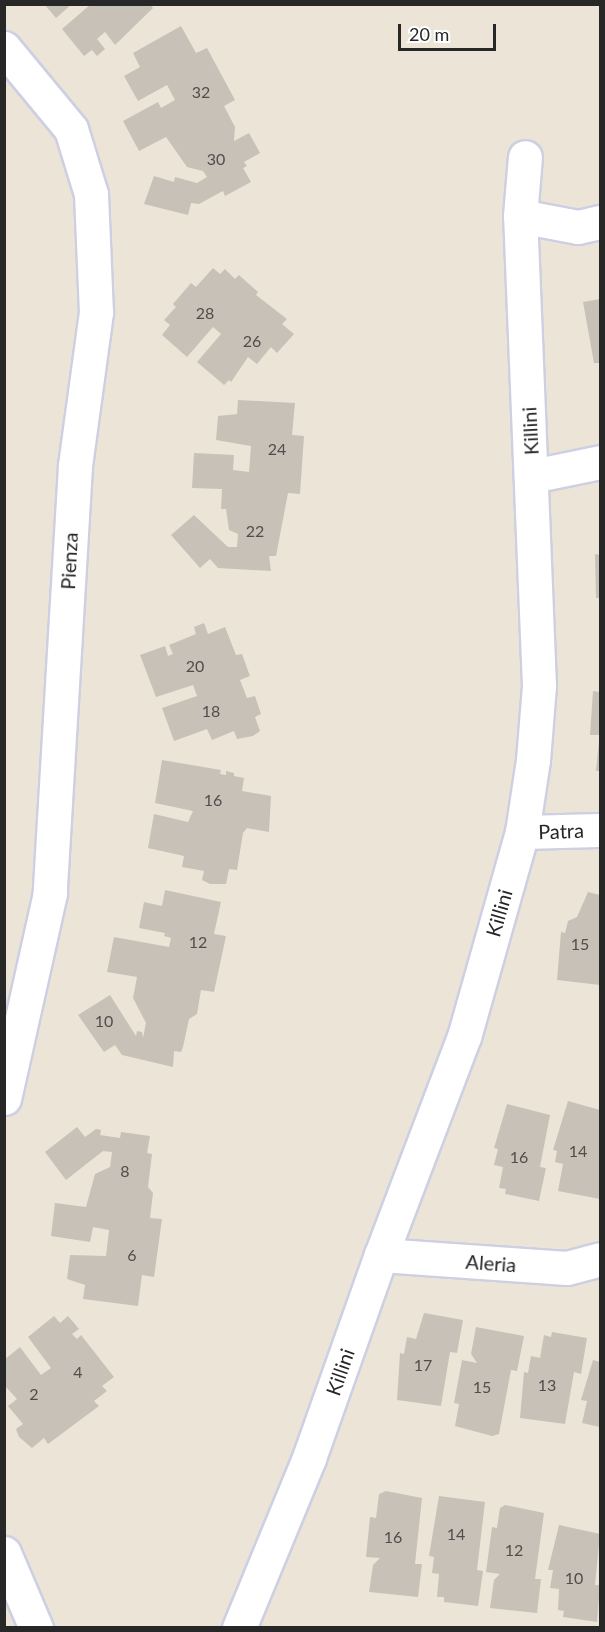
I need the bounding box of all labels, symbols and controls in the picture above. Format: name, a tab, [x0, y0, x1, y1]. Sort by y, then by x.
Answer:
scale bar	[401, 12, 498, 50]
text: 20 m	[409, 23, 449, 45]
house number: 32	[192, 82, 210, 102]
house number: 30	[207, 149, 225, 169]
house number: 28	[196, 303, 214, 323]
house number: 26	[243, 331, 261, 351]
street label: Killini	[517, 406, 543, 456]
house number: 24	[268, 439, 286, 459]
house number: 22	[246, 521, 264, 541]
street label: Pienza	[56, 532, 82, 590]
house number: 20	[186, 656, 204, 676]
house number: 18	[202, 701, 220, 721]
house number: 16	[204, 790, 222, 810]
street label: Patra	[538, 818, 584, 844]
street label: Killini	[481, 887, 517, 939]
house number: 12	[189, 932, 207, 952]
house number: 15	[571, 934, 589, 954]
house number: 10	[95, 1011, 113, 1031]
house number: 14	[569, 1141, 587, 1161]
house number: 16	[510, 1147, 528, 1167]
house number: 8	[120, 1161, 130, 1181]
house number: 6	[127, 1245, 137, 1265]
street label: Aleria	[465, 1249, 517, 1277]
street label: Killini	[321, 1345, 359, 1399]
house number: 17	[414, 1355, 432, 1375]
house number: 4	[73, 1362, 83, 1382]
house number: 13	[538, 1375, 556, 1395]
house number: 15	[473, 1377, 491, 1397]
house number: 2	[29, 1384, 39, 1404]
house number: 14	[447, 1524, 465, 1544]
house number: 16	[384, 1527, 402, 1547]
house number: 12	[505, 1540, 523, 1560]
house number: 10	[565, 1568, 583, 1588]

